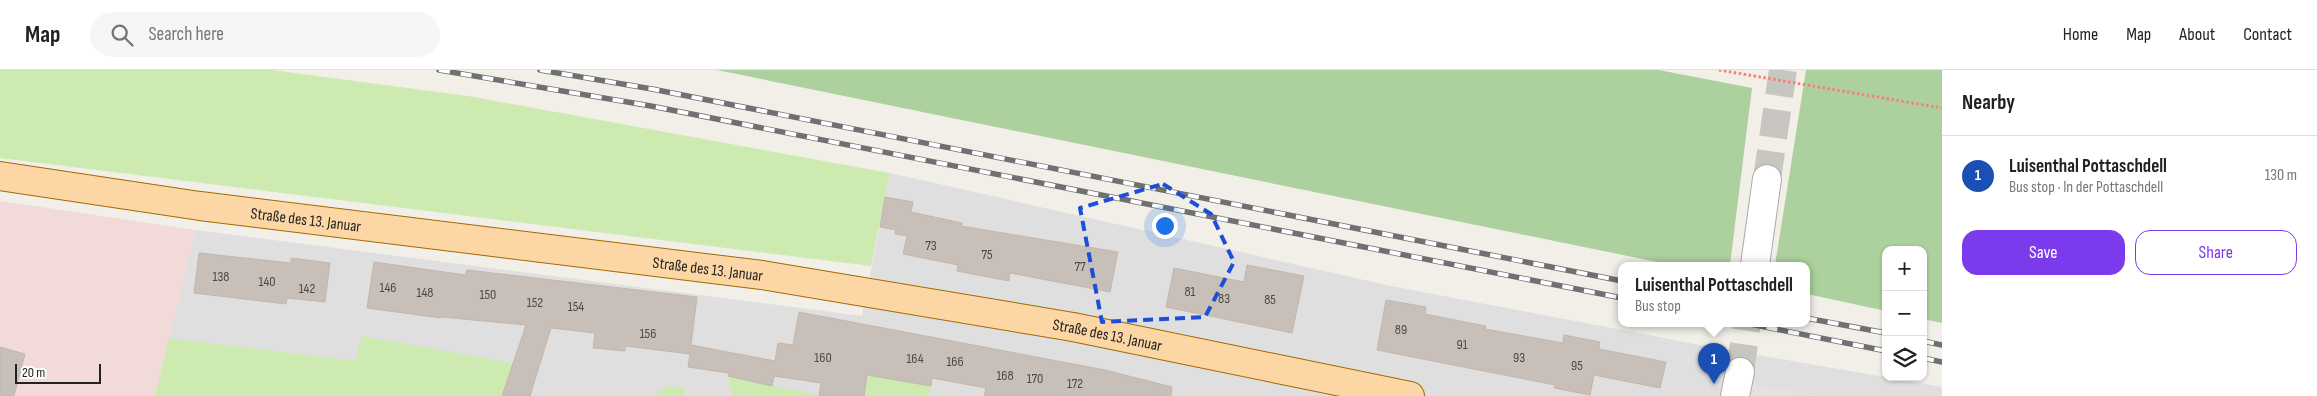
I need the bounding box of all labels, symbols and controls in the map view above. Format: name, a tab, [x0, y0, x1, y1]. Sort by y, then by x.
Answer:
search box	[90, 12, 440, 57]
text: Map	[25, 20, 60, 49]
icon: search	[108, 21, 136, 49]
text: Search here	[148, 23, 224, 46]
text: Home	[2063, 24, 2098, 45]
text: Map	[2126, 24, 2151, 45]
text: About	[2179, 24, 2215, 45]
text: Contact	[2243, 24, 2292, 45]
text: Nearby	[1962, 90, 2015, 115]
text: Luisenthal Pottaschdell	[2009, 155, 2167, 178]
text: 1	[1975, 166, 1981, 185]
text: 130 m	[2265, 166, 2297, 185]
text: Bus stop · In der Pottaschdell	[2009, 178, 2163, 197]
street label: Straße des 13. Januar	[250, 204, 362, 237]
your location	[1152, 213, 1178, 239]
button: Save	[1962, 230, 2125, 275]
button: Share	[2135, 230, 2297, 275]
house number: 73	[925, 237, 937, 254]
house number: 75	[981, 246, 993, 263]
map controls	[1882, 246, 1927, 381]
button: +	[1882, 246, 1927, 291]
street label: Straße des 13. Januar	[651, 254, 764, 286]
house number: 77	[1074, 258, 1086, 275]
popup	[1618, 262, 1810, 327]
house number: 138	[213, 268, 229, 285]
house number: 140	[259, 273, 276, 290]
text: Luisenthal Pottaschdell	[1635, 274, 1793, 297]
house number: 146	[380, 279, 396, 296]
house number: 142	[299, 280, 316, 297]
house number: 81	[1184, 283, 1196, 300]
house number: 148	[417, 284, 433, 301]
house number: 150	[480, 286, 496, 303]
house number: 83	[1218, 290, 1230, 307]
house number: 85	[1264, 291, 1276, 308]
button: −	[1882, 291, 1927, 336]
house number: 152	[527, 294, 543, 311]
text: Bus stop	[1635, 297, 1681, 316]
house number: 154	[568, 298, 584, 315]
street label: Straße des 13. Januar	[1051, 316, 1164, 356]
house number: 89	[1395, 321, 1407, 338]
house number: 156	[640, 325, 656, 342]
house number: 91	[1456, 336, 1468, 353]
button: layers	[1882, 336, 1927, 381]
pin: 1	[1698, 343, 1730, 384]
house number: 160	[814, 349, 832, 366]
house number: 93	[1513, 349, 1525, 366]
house number: 164	[906, 350, 924, 367]
house number: 166	[946, 353, 964, 370]
house number: 95	[1571, 357, 1583, 374]
scale bar	[15, 361, 101, 384]
text: 20 m	[22, 364, 45, 381]
house number: 168	[996, 367, 1014, 384]
house number: 170	[1027, 370, 1043, 387]
house number: 172	[1067, 375, 1083, 392]

